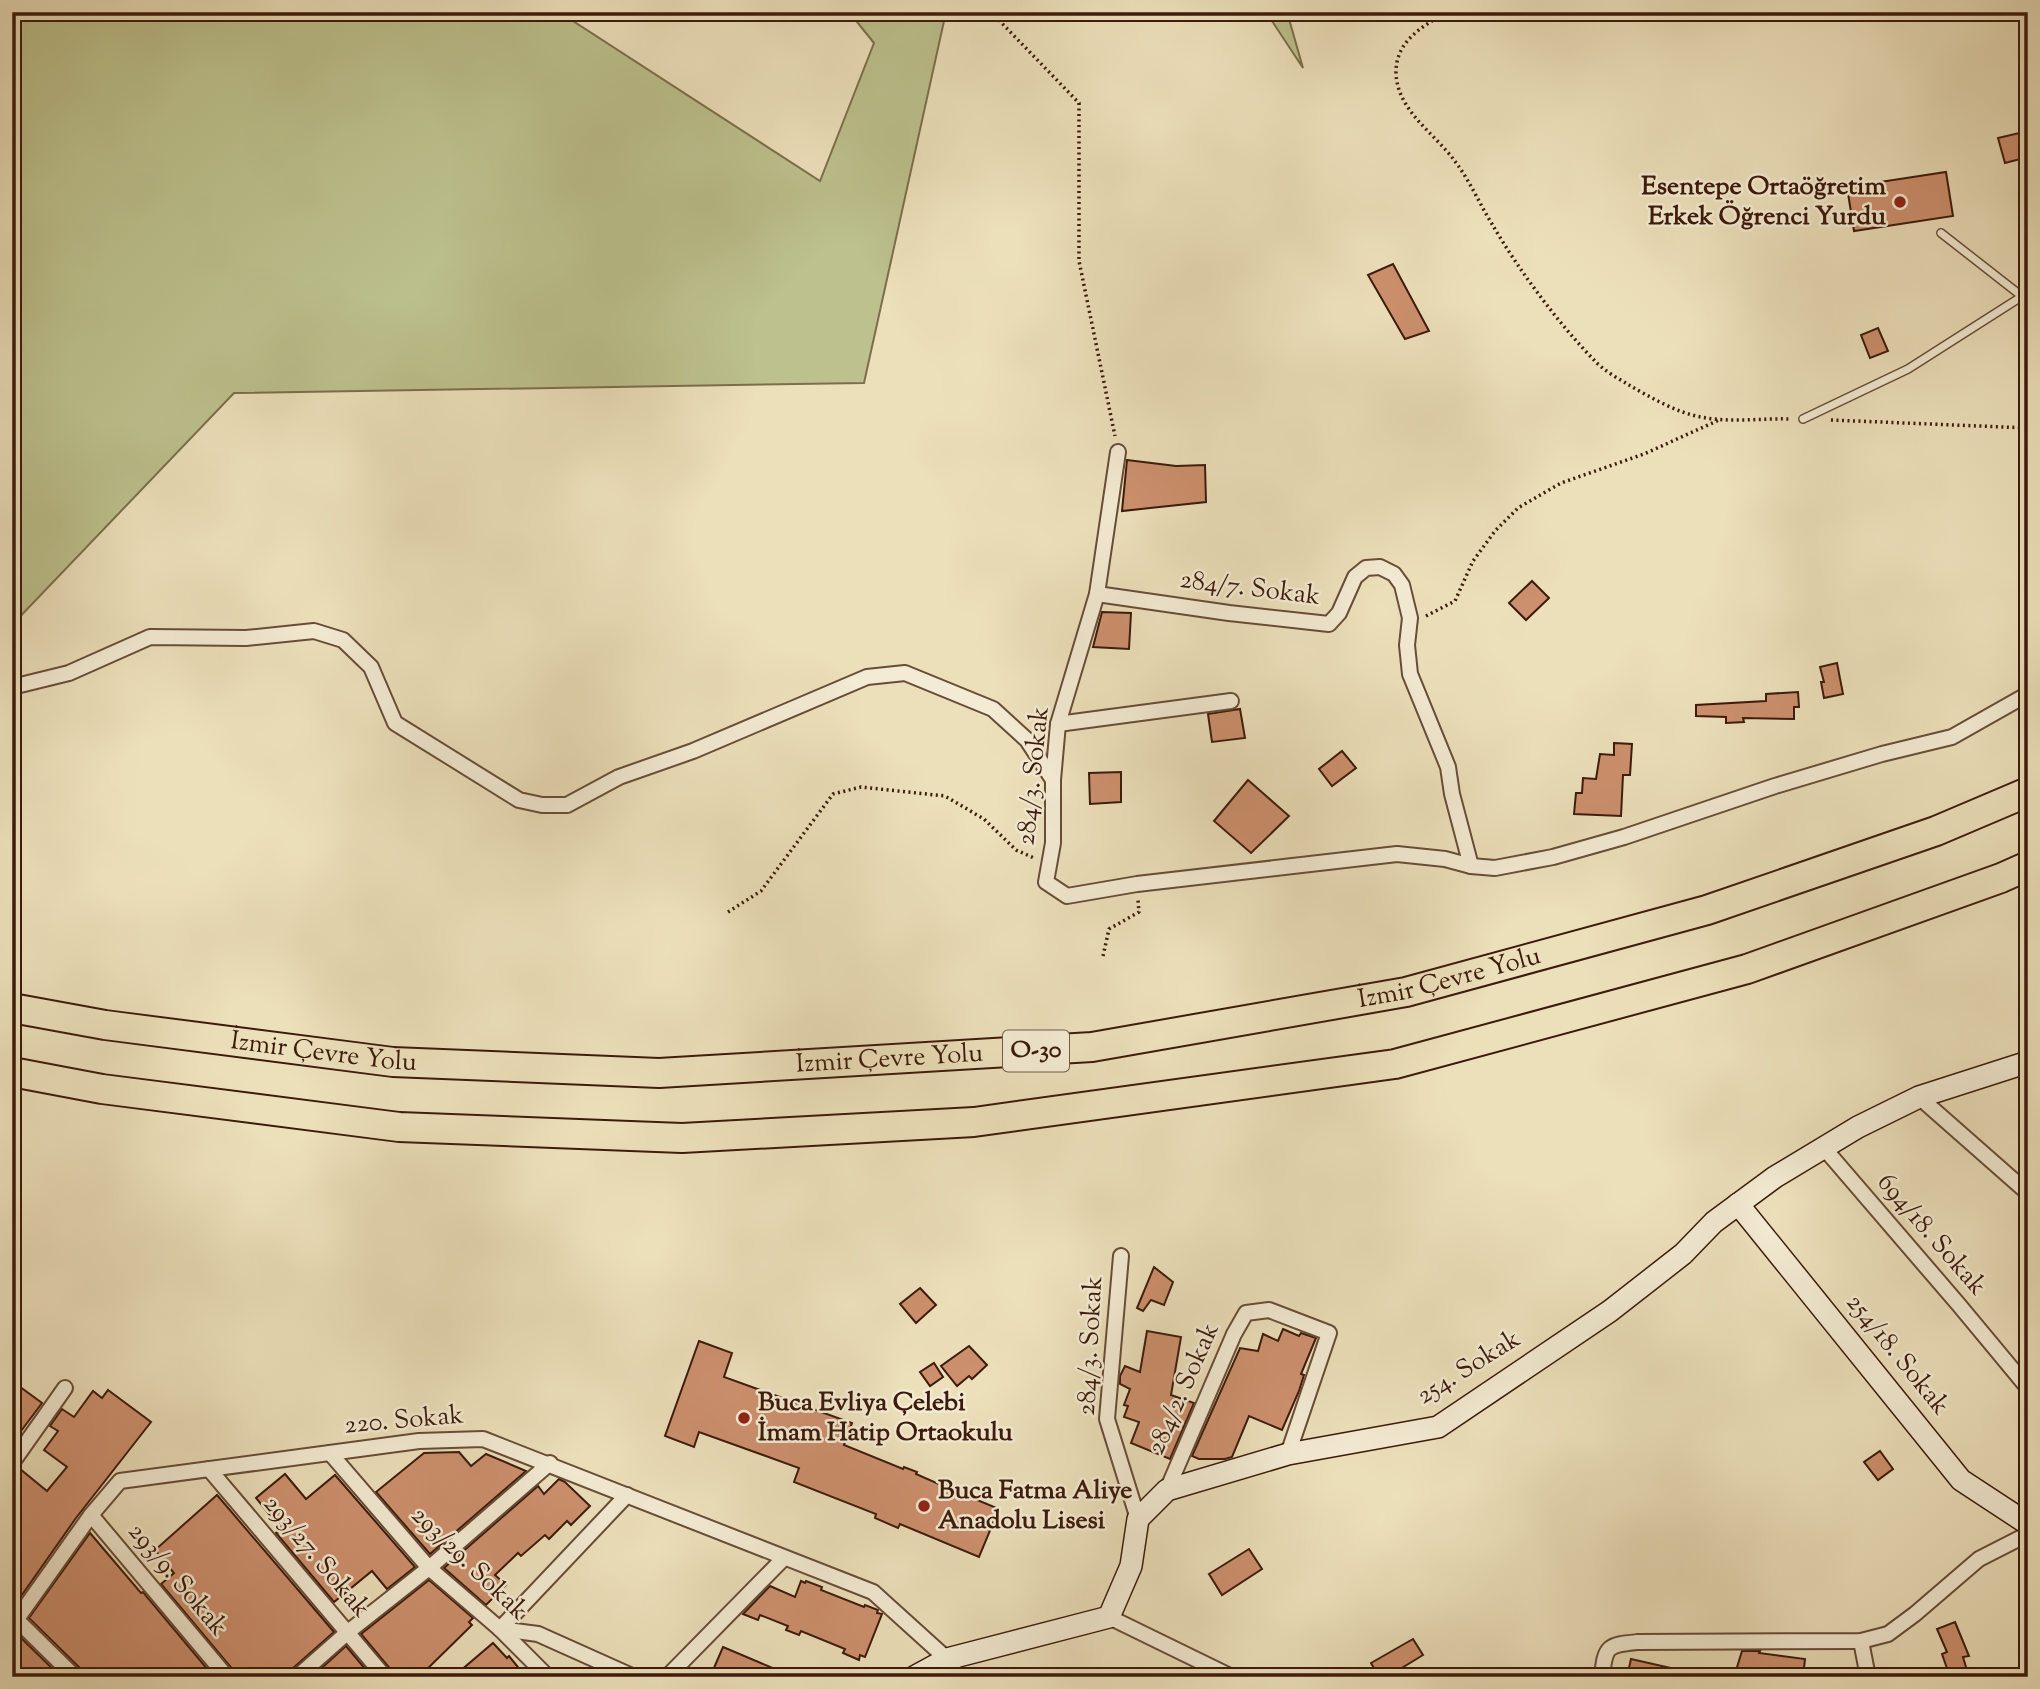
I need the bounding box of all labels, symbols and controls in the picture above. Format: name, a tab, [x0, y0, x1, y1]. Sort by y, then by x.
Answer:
place label: Esentepe Ortaöğretim Erkek Öğrenci Yurdu	[1641, 169, 1886, 236]
marker: Esentepe Ortaöğretim Erkek Öğrenci Yurdu	[1892, 194, 1908, 210]
street label: 284/7. Sokak	[1178, 562, 1322, 616]
street label: 284/3. Sokak	[1008, 705, 1060, 847]
street label: İzmir Çevre Yolu	[1355, 938, 1545, 1019]
street label: İzmir Çevre Yolu	[228, 1023, 418, 1081]
road number: O-30	[1003, 1030, 1069, 1072]
street label: İzmir Çevre Yolu	[795, 1035, 984, 1083]
street label: 694/18. Sokak	[1867, 1166, 1995, 1304]
street label: 284/3. Sokak	[1069, 1275, 1113, 1417]
street label: 254/18. Sokak	[1836, 1286, 1958, 1424]
street label: 284/2. Sokak	[1138, 1317, 1230, 1461]
street label: 254. Sokak	[1410, 1322, 1528, 1414]
place label: Buca Evliya Çelebi İmam Hatip Ortaokulu	[758, 1385, 1013, 1452]
street label: 220. Sokak	[343, 1397, 465, 1445]
marker: Buca Evliya Çelebi İmam Hatip Ortaokulu	[736, 1410, 752, 1426]
place label: Buca Fatma Aliye Anadolu Lisesi	[938, 1473, 1132, 1540]
street label: 293/27. Sokak	[254, 1488, 378, 1626]
street label: 293/29. Sokak	[402, 1498, 536, 1630]
marker: Buca Fatma Aliye Anadolu Lisesi	[916, 1498, 932, 1514]
street label: 293/9. Sokak	[118, 1515, 236, 1645]

